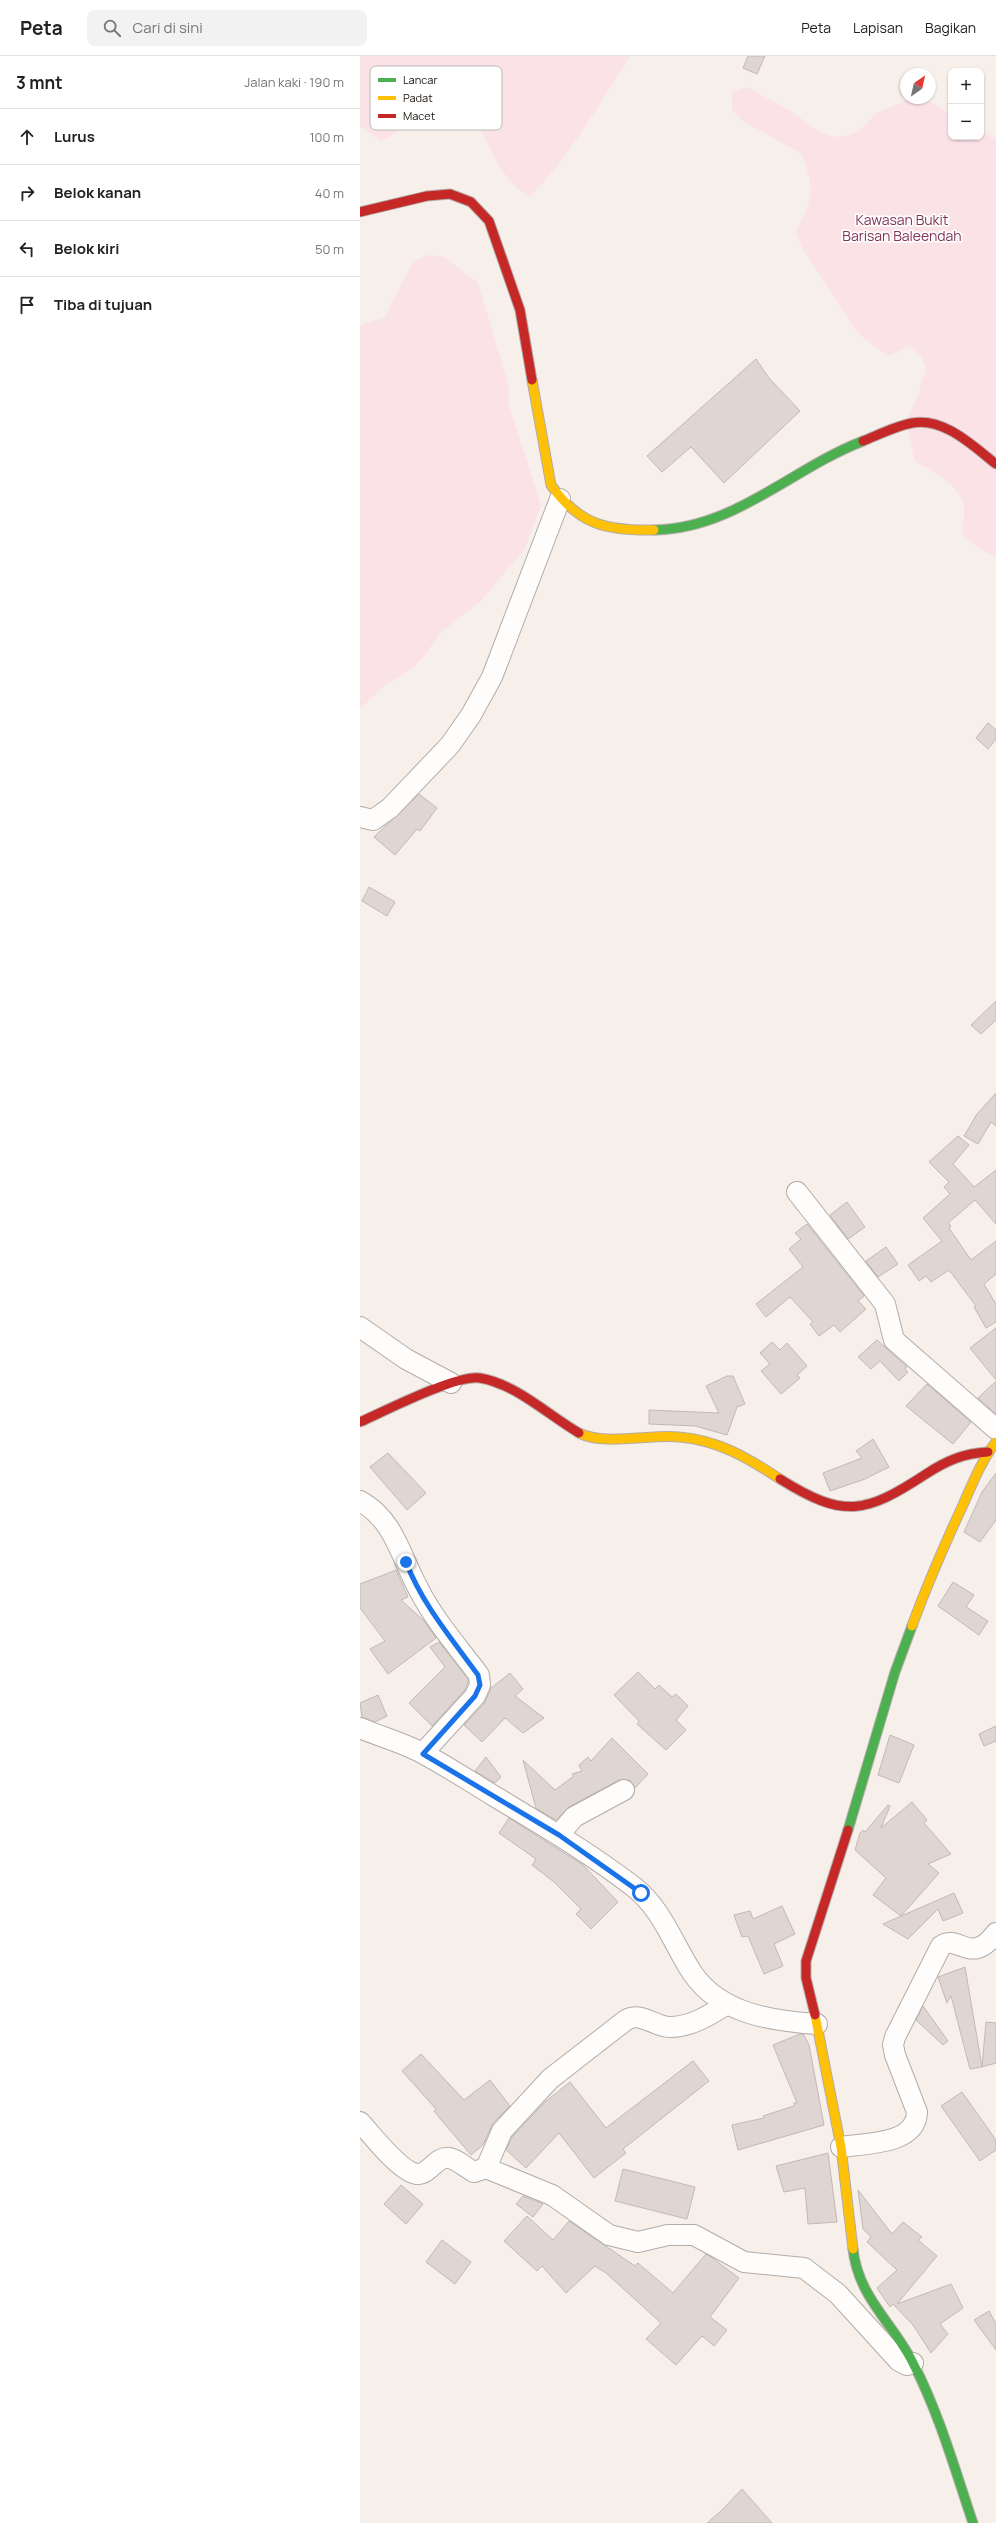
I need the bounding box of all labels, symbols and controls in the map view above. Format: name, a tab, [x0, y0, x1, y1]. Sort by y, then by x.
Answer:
search box	[87, 10, 367, 46]
text: Peta	[20, 15, 63, 41]
icon: search	[101, 17, 123, 39]
text: Cari di sini	[133, 17, 203, 38]
text: Peta	[801, 18, 831, 37]
text: Lapisan	[853, 18, 903, 37]
text: Bagikan	[925, 18, 976, 37]
legend	[370, 66, 502, 130]
north arrow	[900, 68, 936, 104]
map controls	[948, 68, 984, 140]
button: +	[948, 68, 984, 104]
text: 3 mnt	[16, 71, 63, 94]
text: Lancar	[403, 72, 437, 87]
text: Jalan kaki · 190 m	[244, 73, 344, 91]
text: Padat	[403, 90, 433, 105]
button: −	[948, 104, 984, 140]
text: Macet	[403, 108, 435, 123]
icon: ahead	[16, 126, 38, 148]
text: Lurus	[54, 126, 95, 147]
text: 100 m	[309, 128, 344, 146]
icon: right	[16, 182, 38, 204]
text: Belok kanan	[54, 182, 141, 203]
text: 40 m	[315, 184, 344, 202]
park label: Kawasan Bukit Barisan Baleendah	[842, 210, 962, 245]
icon: left	[16, 238, 38, 260]
text: Belok kiri	[54, 238, 120, 259]
text: 50 m	[315, 240, 344, 258]
icon: arrive	[16, 294, 38, 316]
text: Tiba di tujuan	[54, 294, 152, 315]
route end	[397, 1553, 415, 1571]
route start	[632, 1884, 650, 1902]

